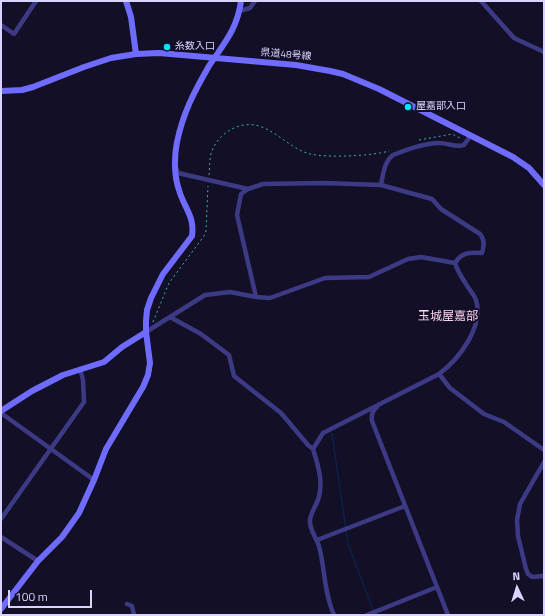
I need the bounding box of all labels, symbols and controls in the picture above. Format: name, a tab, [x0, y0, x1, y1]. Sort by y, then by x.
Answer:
place label: 糸数入口	[175, 41, 215, 53]
marker: 糸数入口	[162, 42, 172, 52]
street label: 県道48号線	[260, 47, 312, 63]
place label: 屋嘉部入口	[416, 101, 466, 113]
marker: 屋嘉部入口	[403, 102, 413, 112]
district label: 玉城屋嘉部	[418, 310, 478, 324]
north arrow	[497, 568, 537, 608]
text: N	[512, 568, 521, 584]
scale bar	[10, 582, 94, 608]
text: 100 m	[15, 587, 48, 606]

